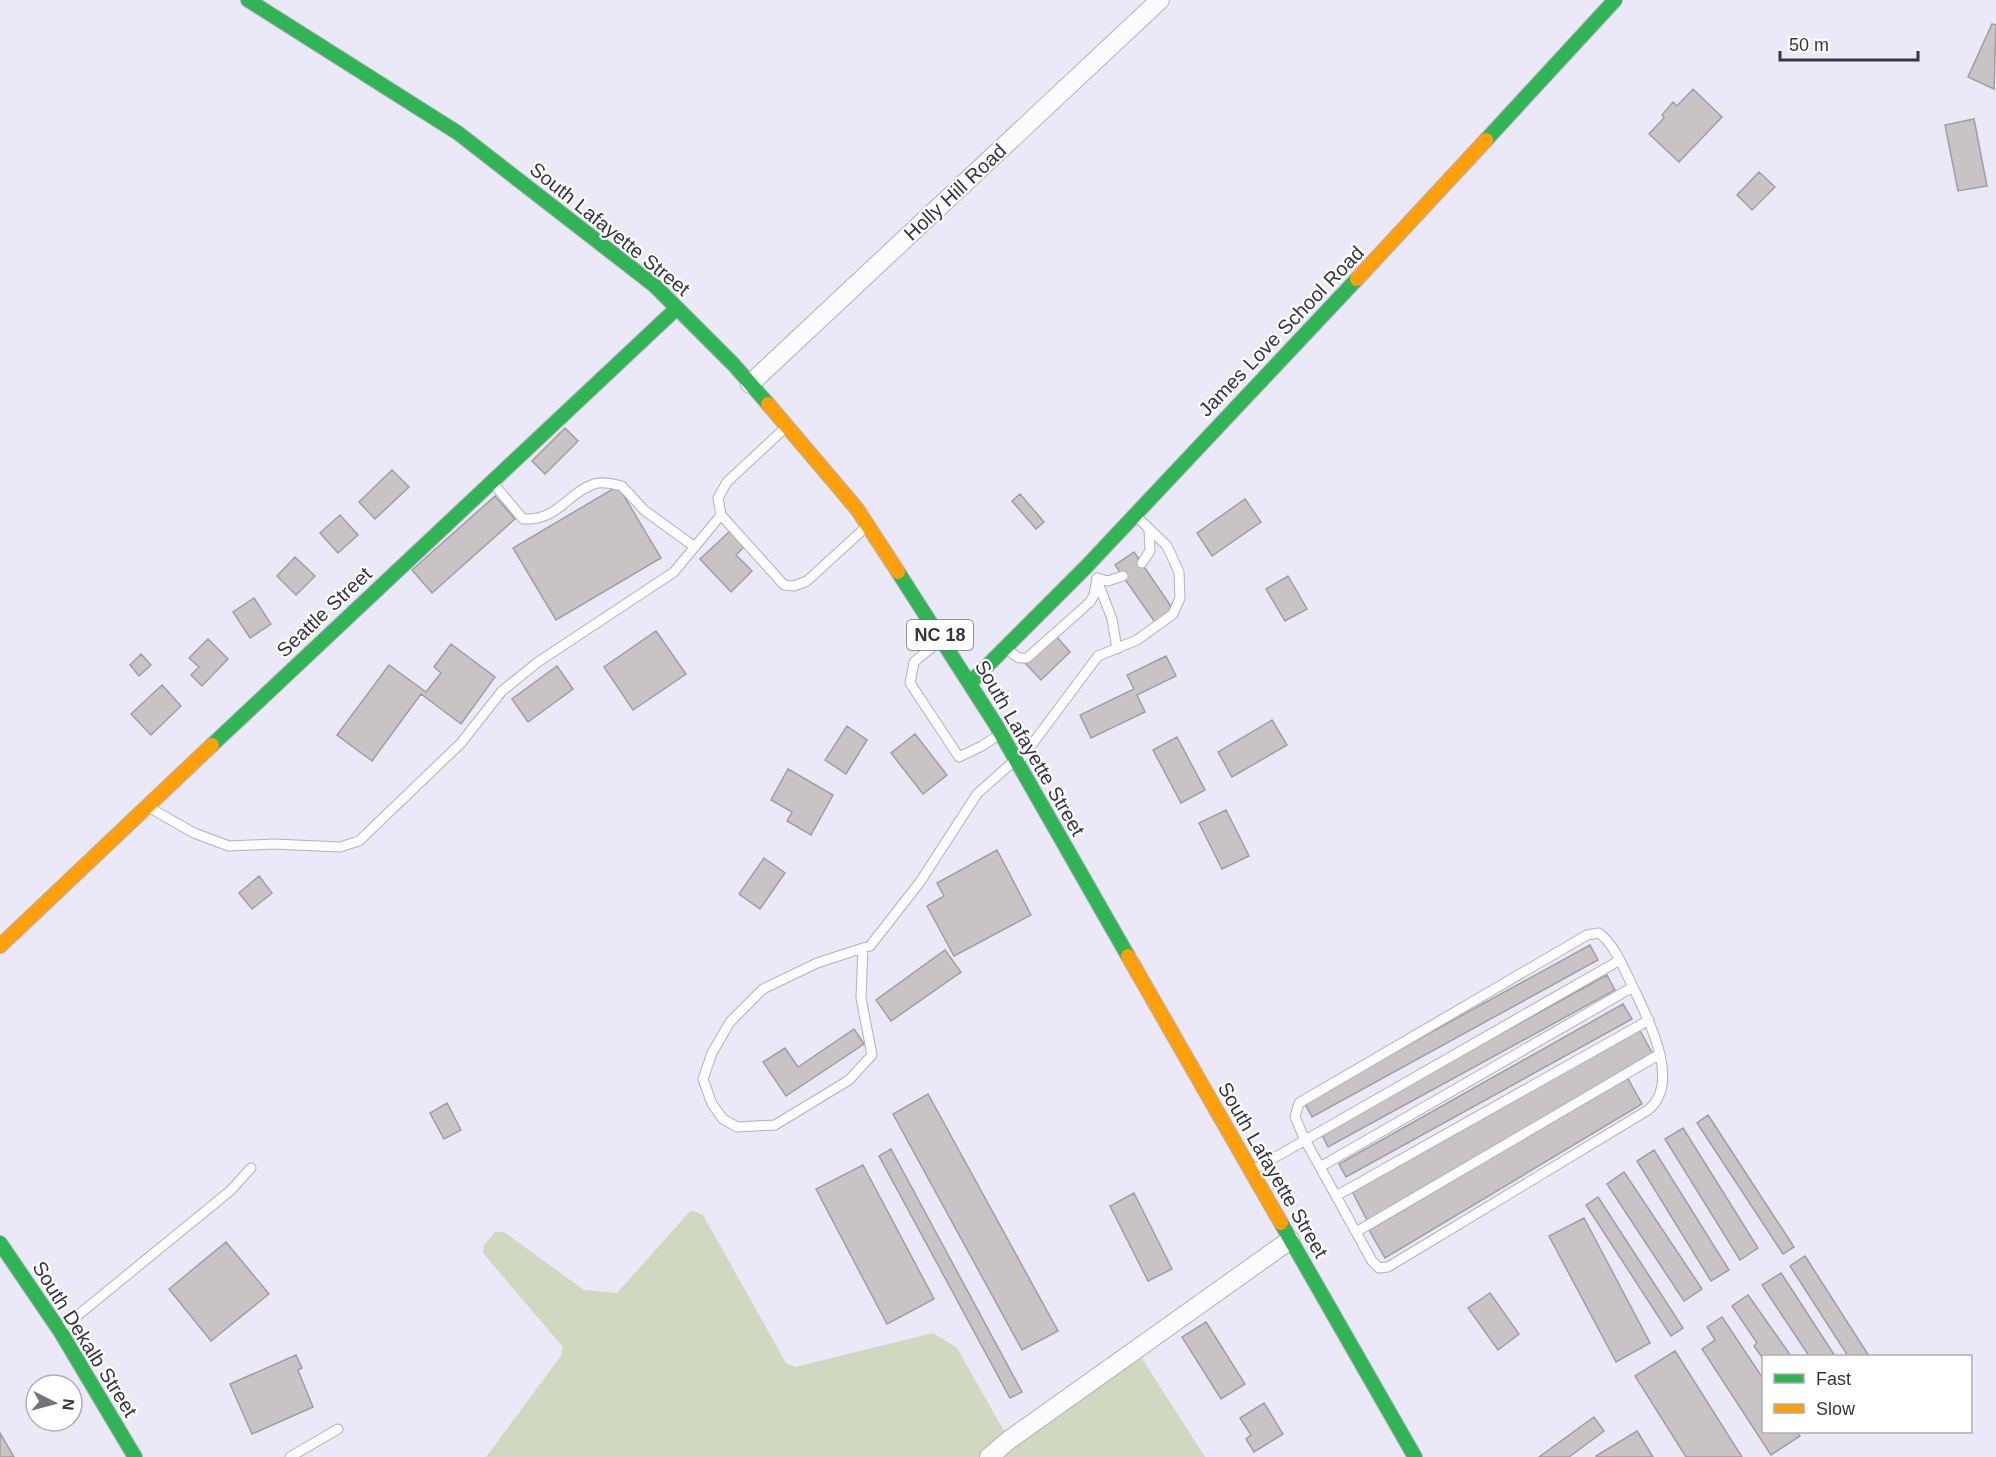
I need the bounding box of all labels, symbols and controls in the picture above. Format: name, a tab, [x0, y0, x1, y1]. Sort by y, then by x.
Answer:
scale bar	[1780, 24, 1918, 62]
text: 50 m	[1789, 35, 1829, 55]
street label: Holly Hill Road	[900, 139, 1010, 245]
street label: South Lafayette Street	[526, 158, 695, 300]
street label: James Love School Road	[1194, 241, 1368, 421]
street label: Seattle Street	[272, 562, 376, 661]
road number: NC 18	[907, 620, 973, 650]
street label: South Lafayette Street	[971, 656, 1090, 840]
street label: South Lafayette Street	[1214, 1078, 1333, 1262]
street label: South Dekalb Street	[28, 1257, 142, 1421]
legend	[1762, 1355, 1972, 1433]
text: Fast	[1816, 1369, 1851, 1389]
north arrow	[24, 1373, 84, 1433]
text: N	[59, 1398, 77, 1411]
text: Slow	[1816, 1399, 1856, 1419]

